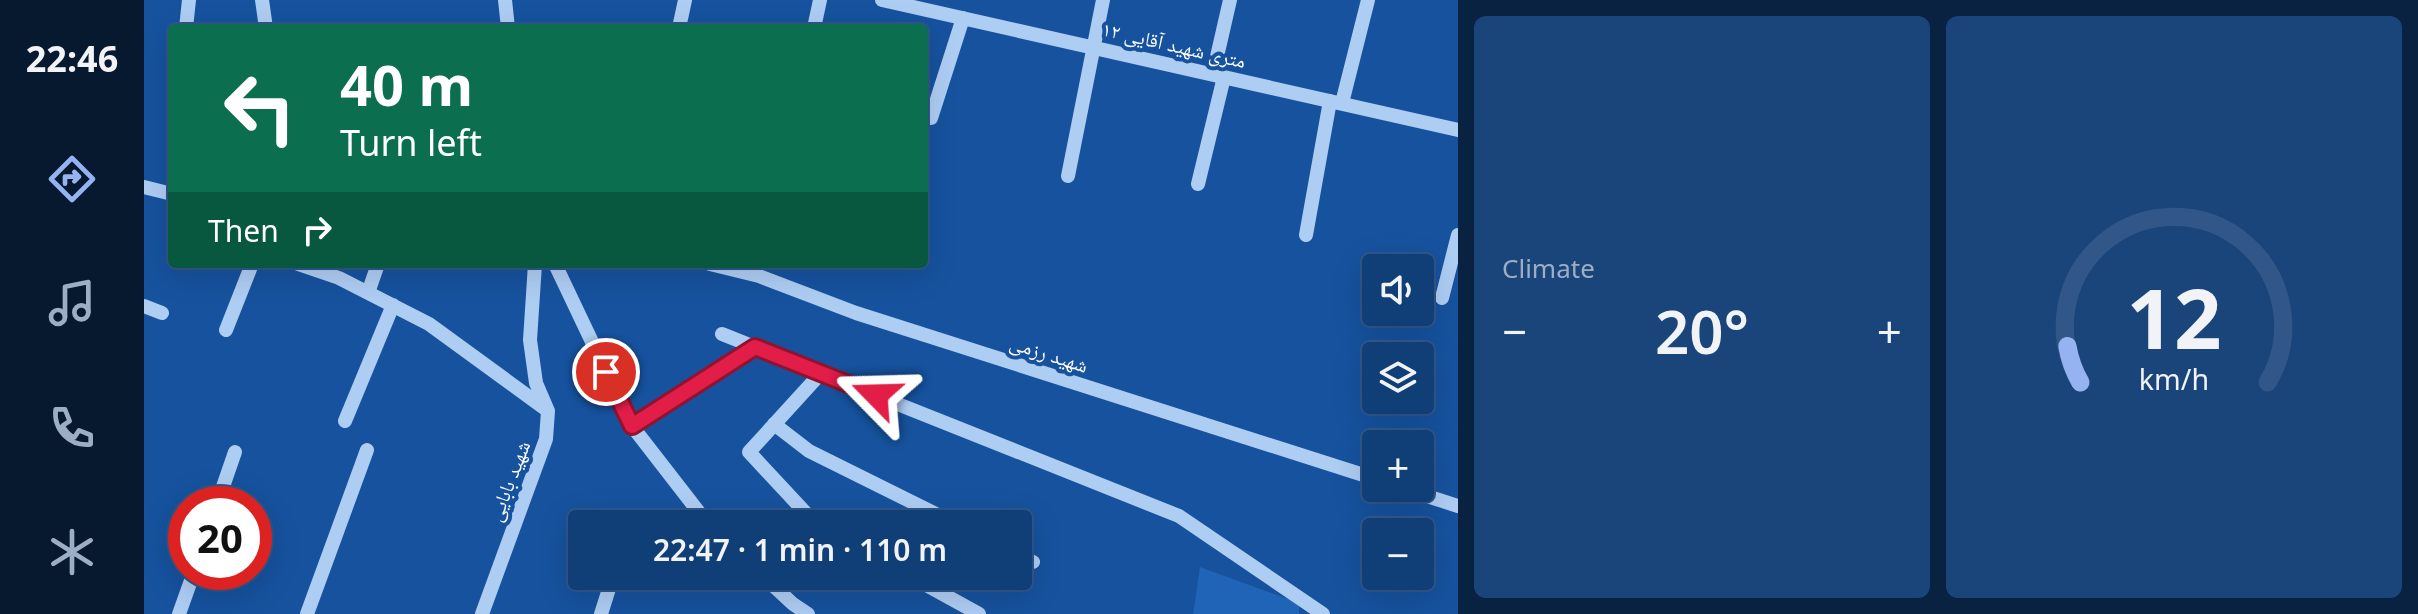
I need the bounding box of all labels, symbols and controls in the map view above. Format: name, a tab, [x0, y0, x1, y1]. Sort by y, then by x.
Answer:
street label: ۱۲ متری شهید آقایی	[1100, 15, 1249, 74]
text: 22:46	[26, 34, 118, 83]
text: 40 m	[340, 46, 473, 122]
icon: left	[208, 56, 312, 160]
text: Turn left	[340, 118, 482, 167]
icon: directions	[44, 151, 100, 207]
icon: right	[295, 208, 339, 252]
text: Then	[208, 210, 279, 251]
text: Climate	[1502, 250, 1595, 286]
map controls	[1362, 254, 1434, 590]
button: sound	[1362, 254, 1434, 326]
text: 12	[2126, 260, 2222, 373]
icon: music	[44, 275, 100, 331]
text: 20°	[1655, 290, 1749, 372]
text: −	[1502, 301, 1527, 361]
text: +	[1877, 301, 1902, 361]
street label: شهید رزمی	[1006, 328, 1092, 379]
pin	[572, 338, 640, 406]
button: layers	[1362, 342, 1434, 414]
icon: arrive	[584, 350, 628, 394]
position arrow	[834, 353, 918, 437]
text: km/h	[2139, 359, 2209, 398]
icon: phone	[44, 400, 100, 456]
button: +	[1362, 430, 1434, 502]
street label: شهید بابایی	[481, 437, 536, 525]
speed limit sign: 20	[168, 486, 272, 590]
button: −	[1362, 518, 1434, 590]
icon: climate	[44, 524, 100, 580]
text: 22:47 · 1 min · 110 m	[653, 529, 947, 570]

